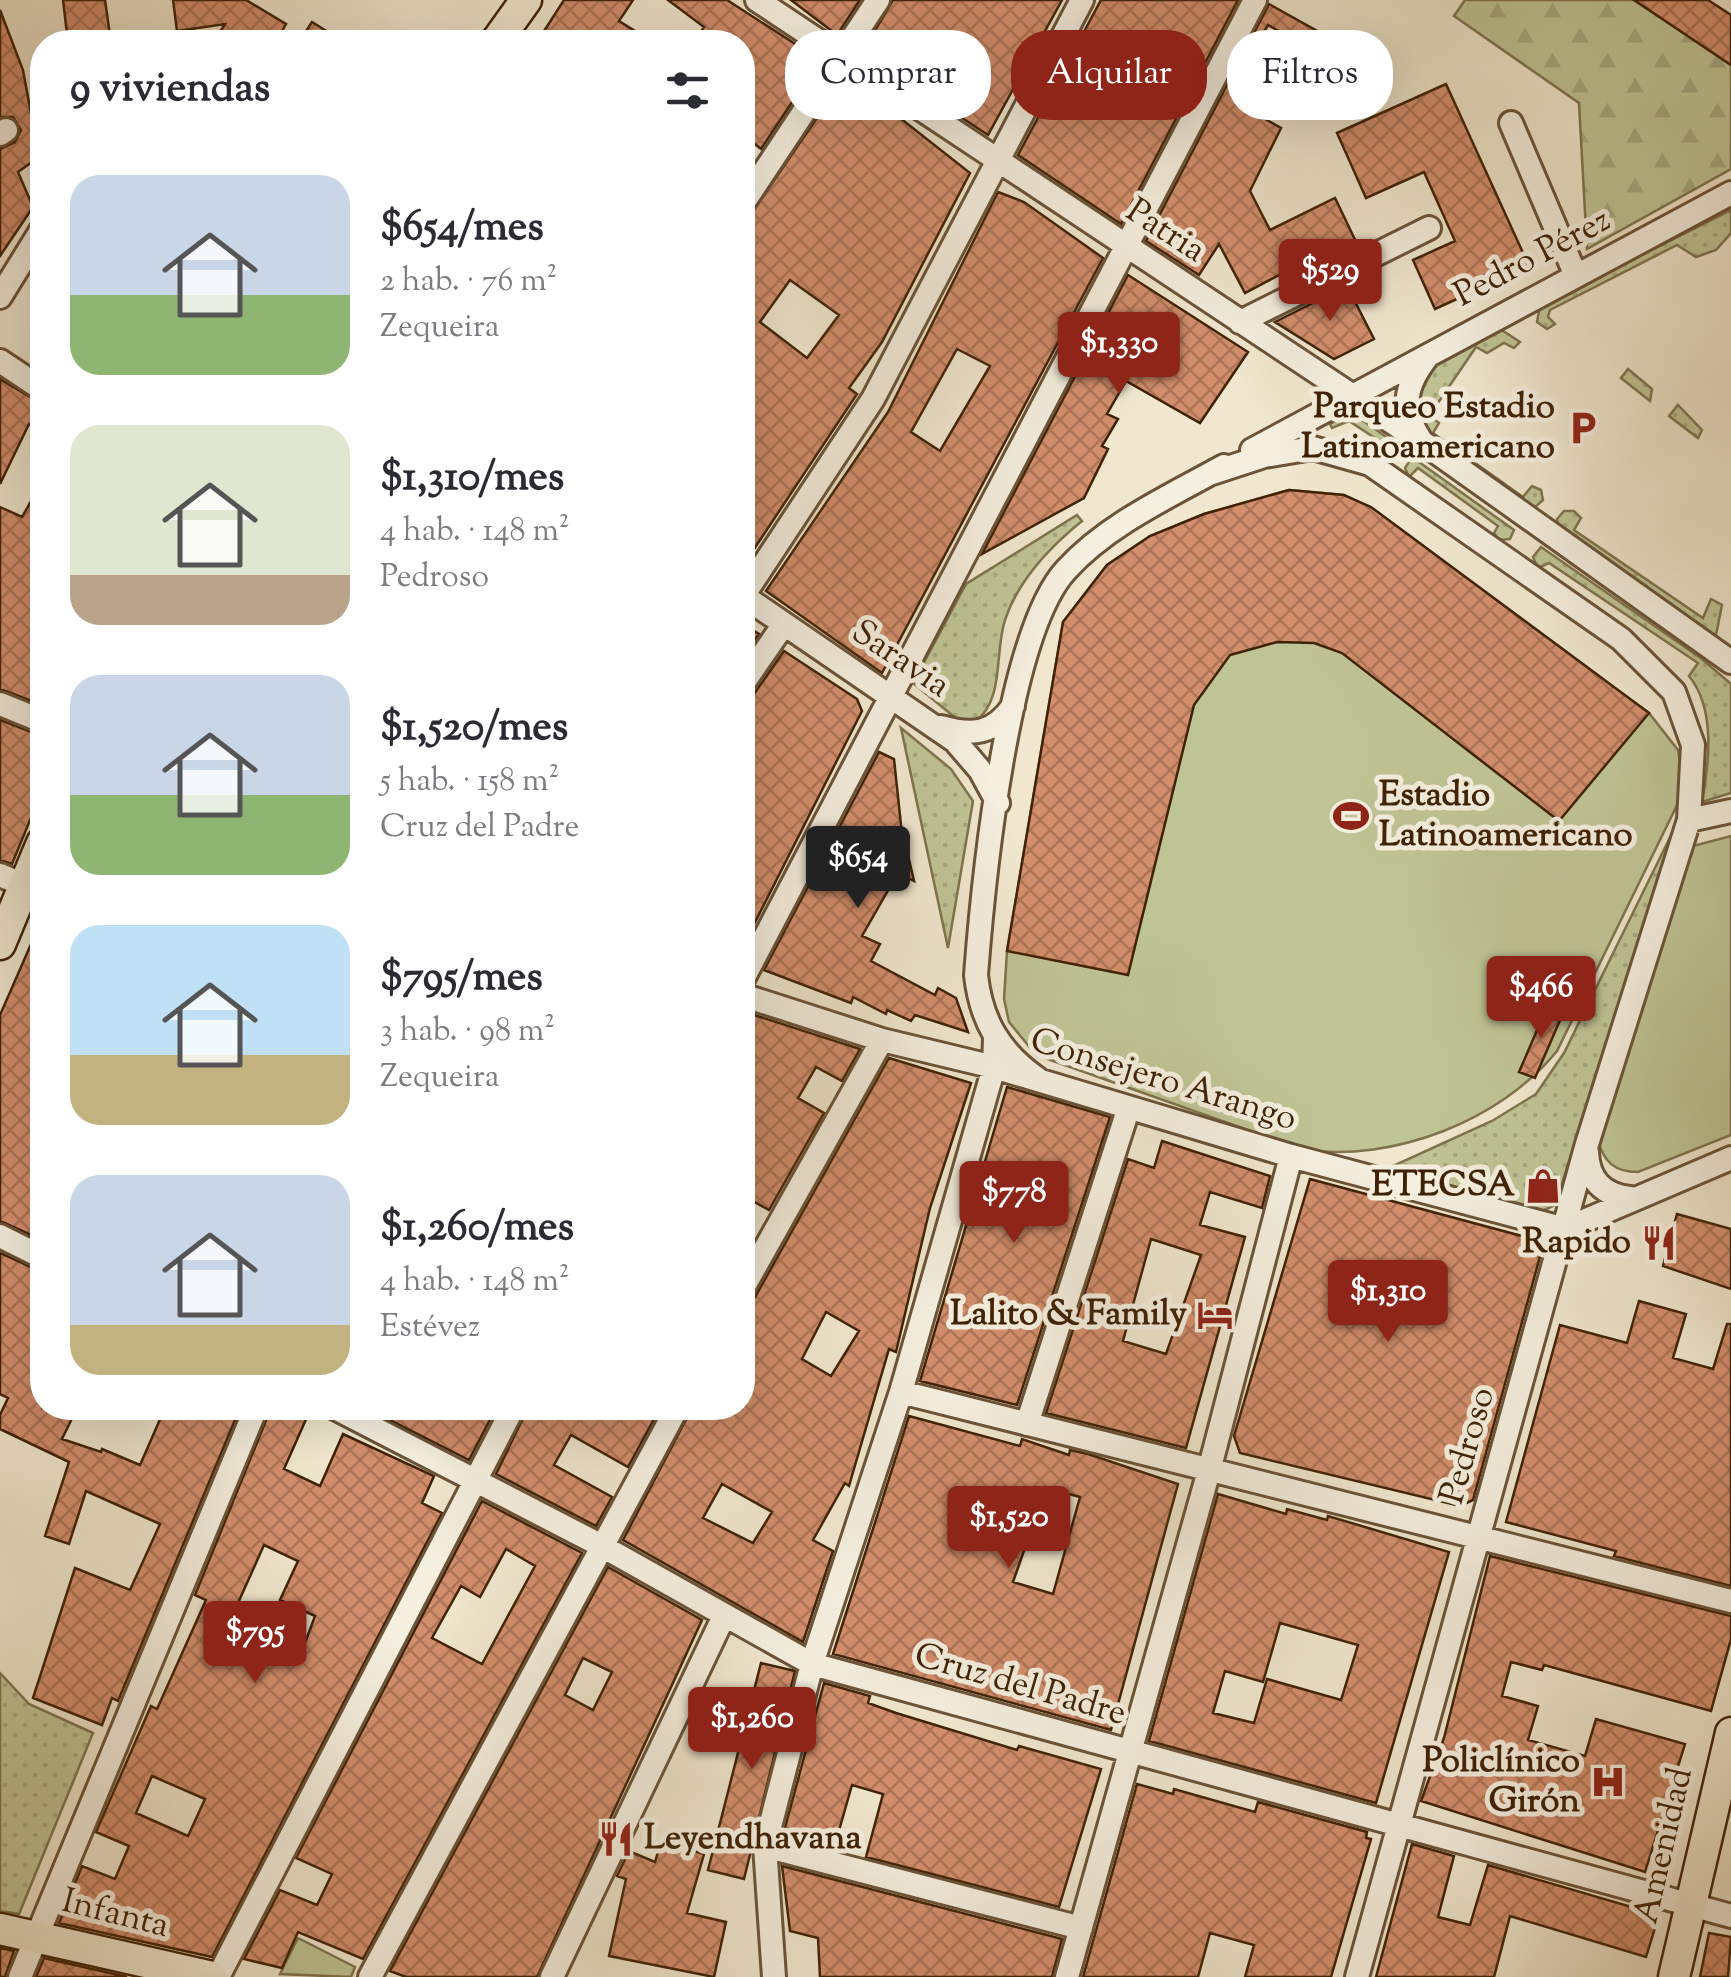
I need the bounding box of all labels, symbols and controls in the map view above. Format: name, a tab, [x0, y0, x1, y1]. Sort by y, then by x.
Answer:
chip: Comprar	[785, 30, 991, 120]
chip: Alquilar	[1011, 30, 1207, 120]
chip: Filtros	[1227, 30, 1393, 120]
text: 9 viviendas	[70, 60, 270, 120]
icon: filters	[660, 63, 715, 118]
street label: Patria	[1115, 187, 1215, 277]
street label: Pedro Pérez	[1446, 196, 1620, 322]
text: $654/mes	[380, 199, 544, 259]
icon: home	[150, 215, 270, 335]
pin: $529	[1271, 239, 1389, 324]
text: $529	[1301, 248, 1359, 294]
text: 2 hab. · 76 m²	[380, 259, 557, 305]
text: Zequeira	[380, 305, 500, 351]
pin: $1,330	[1038, 312, 1200, 397]
text: $1,330	[1080, 321, 1158, 367]
place label: Parqueo Estadio Latinoamericano	[1301, 383, 1555, 474]
parking icon: Parqueo Estadio Latinoamericano	[1564, 409, 1602, 447]
text: $1,310/mes	[380, 449, 564, 509]
icon: home	[150, 465, 270, 585]
text: 4 hab. · 148 m²	[380, 509, 570, 555]
text: Pedroso	[380, 555, 489, 601]
street label: Saravia	[840, 608, 960, 712]
text: $1,520/mes	[380, 699, 568, 759]
icon: home	[150, 715, 270, 835]
text: 5 hab. · 158 m²	[380, 759, 559, 805]
place label: Estadio Latinoamericano	[1379, 771, 1633, 862]
sports icon: Estadio Latinoamericano	[1332, 797, 1370, 835]
text: Cruz del Padre	[380, 805, 580, 851]
pin: $654	[799, 826, 917, 911]
text: $654	[828, 835, 888, 881]
text: $795/mes	[380, 949, 543, 1009]
pin: $466	[1482, 956, 1600, 1041]
icon: home	[150, 965, 270, 1085]
text: $466	[1509, 965, 1573, 1011]
text: 3 hab. · 98 m²	[380, 1009, 555, 1055]
street label: Consejero Arango	[1024, 1016, 1302, 1146]
text: Zequeira	[380, 1055, 500, 1101]
pin: $778	[955, 1161, 1073, 1246]
place label: ETECSA	[1372, 1161, 1516, 1212]
shop icon: ETECSA	[1524, 1167, 1562, 1205]
text: $778	[981, 1170, 1047, 1216]
text: $1,260/mes	[380, 1199, 574, 1259]
icon: home	[150, 1215, 270, 1335]
place label: Rapido	[1522, 1218, 1631, 1269]
restaurant icon: Rapido	[1640, 1224, 1678, 1262]
text: 4 hab. · 148 m²	[380, 1259, 570, 1305]
pin: $1,310	[1307, 1260, 1469, 1345]
text: $1,310	[1350, 1269, 1426, 1315]
place label: Lalito & Family	[950, 1290, 1188, 1341]
hotel icon: Lalito & Family	[1196, 1296, 1234, 1334]
text: Estévez	[380, 1305, 480, 1351]
street label: Pedroso	[1428, 1382, 1510, 1510]
pin: $1,520	[928, 1486, 1090, 1571]
text: $1,520	[969, 1495, 1049, 1541]
pin: $795	[196, 1601, 314, 1686]
text: $795	[225, 1610, 285, 1656]
street label: Cruz del Padre	[908, 1631, 1132, 1741]
pin: $1,260	[671, 1687, 833, 1772]
text: $1,260	[710, 1696, 794, 1742]
place label: Policlínico Girón	[1422, 1737, 1580, 1828]
hospital icon: Policlínico Girón	[1589, 1763, 1627, 1801]
street label: Amenidad	[1622, 1763, 1708, 1929]
place label: Leyendhavana	[644, 1814, 862, 1865]
restaurant icon: Leyendhavana	[597, 1820, 635, 1858]
street label: Infanta	[56, 1877, 174, 1953]

